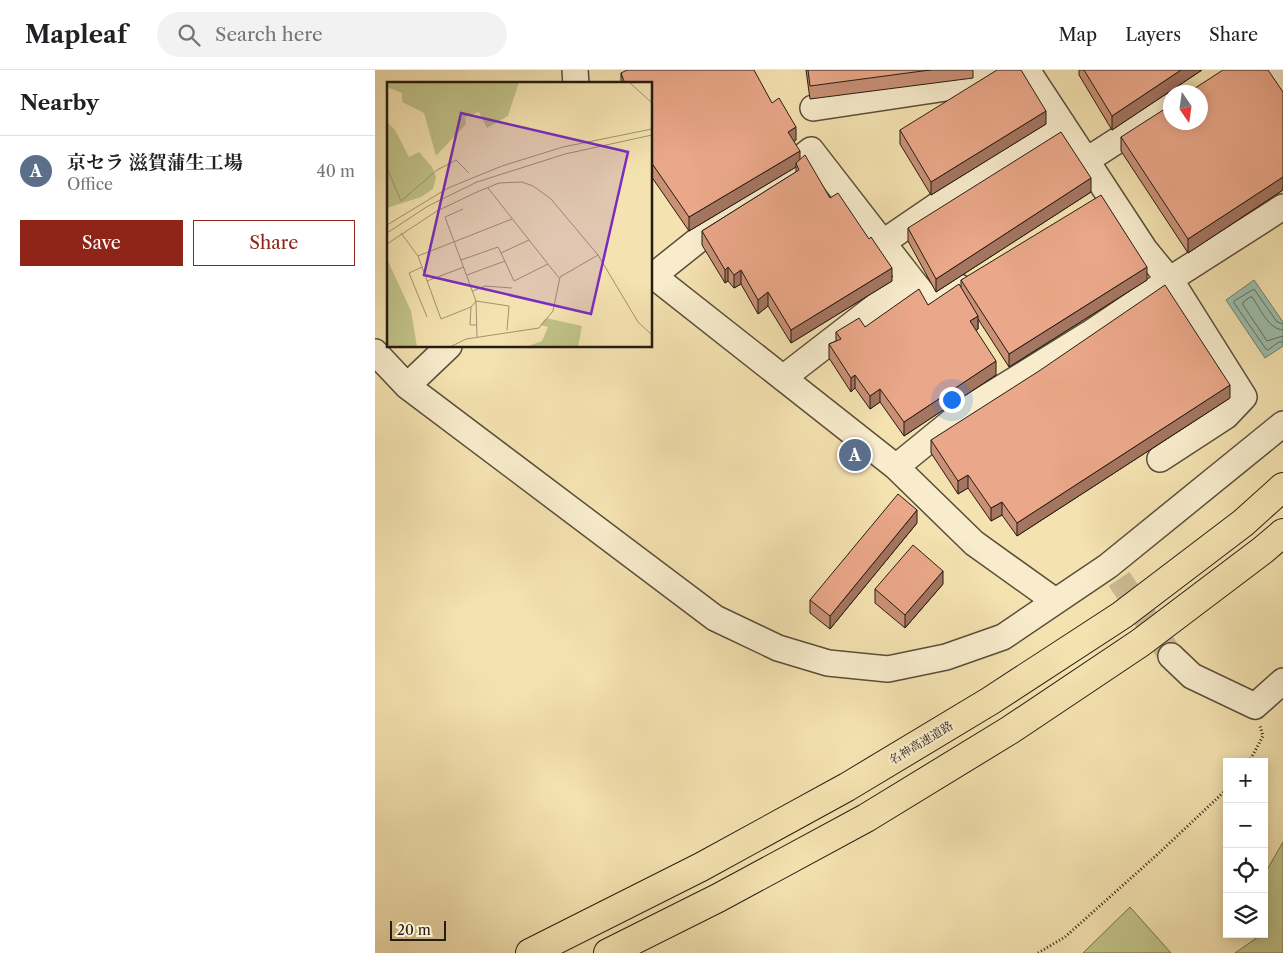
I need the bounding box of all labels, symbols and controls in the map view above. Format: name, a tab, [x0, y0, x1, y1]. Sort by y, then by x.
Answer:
search box	[157, 12, 507, 57]
text: Mapleaf	[25, 20, 127, 49]
icon: search	[175, 21, 203, 49]
text: Search here	[215, 23, 323, 46]
text: Map	[1059, 24, 1097, 46]
text: Layers	[1125, 24, 1181, 46]
text: Share	[1209, 24, 1258, 46]
inset map	[387, 82, 653, 348]
north arrow	[1163, 85, 1208, 130]
text: Nearby	[20, 90, 99, 115]
text: 京セラ 滋賀蒲生工場	[67, 151, 243, 174]
text: A	[30, 161, 42, 181]
text: 40 m	[316, 161, 355, 181]
text: Office	[67, 174, 113, 194]
button: Save	[20, 220, 183, 266]
button: Share	[193, 220, 355, 266]
your location	[939, 387, 965, 413]
pin: A	[839, 436, 871, 474]
street label: 名神高速道路	[886, 718, 955, 768]
map controls	[1223, 758, 1268, 938]
button: +	[1223, 758, 1268, 803]
button: −	[1223, 803, 1268, 848]
button: locate	[1223, 848, 1268, 893]
button: layers	[1223, 893, 1268, 938]
scale bar	[390, 918, 446, 941]
text: 20 m	[397, 921, 431, 939]

